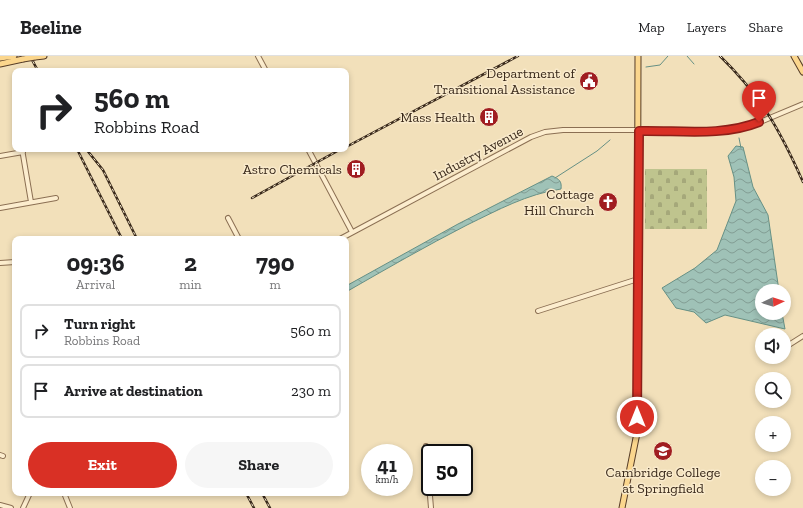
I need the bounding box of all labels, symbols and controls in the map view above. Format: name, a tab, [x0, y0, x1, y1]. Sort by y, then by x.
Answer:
text: Beeline	[20, 16, 82, 39]
text: Map	[638, 19, 665, 36]
text: Layers	[687, 19, 726, 36]
text: Share	[748, 19, 783, 36]
place label: Department of Transitional Assistance	[434, 65, 577, 98]
public building icon: Department of Transitional Assistance	[578, 70, 600, 92]
pin	[742, 81, 776, 122]
text: 560 m	[94, 82, 170, 115]
icon: right	[28, 84, 80, 136]
icon: arrive	[748, 87, 770, 109]
building icon: Mass Health	[478, 106, 500, 128]
place label: Mass Health	[400, 109, 475, 126]
text: Robbins Road	[94, 116, 199, 138]
street label: Industry Avenue	[430, 122, 526, 184]
building icon: Astro Chemicals	[345, 158, 367, 180]
place label: Astro Chemicals	[243, 161, 342, 178]
place label: Cottage Hill Church	[524, 186, 594, 219]
church icon: Cottage Hill Church	[597, 191, 619, 213]
text: 09:36	[66, 248, 125, 277]
text: 2	[184, 248, 197, 277]
text: 790	[256, 248, 295, 277]
text: Arrival	[76, 277, 115, 292]
text: min	[179, 277, 202, 292]
text: m	[270, 277, 281, 292]
north arrow	[755, 284, 791, 320]
map controls	[755, 284, 791, 496]
text: Turn right	[64, 315, 135, 333]
icon: right	[30, 320, 52, 342]
text: 560 m	[290, 322, 331, 340]
button: sound	[755, 328, 791, 364]
text: Robbins Road	[64, 333, 140, 348]
button: search	[755, 372, 791, 408]
icon: arrive	[30, 380, 52, 402]
text: Arrive at destination	[64, 382, 203, 400]
text: 230 m	[291, 382, 331, 400]
position arrow	[616, 396, 658, 438]
button: +	[755, 416, 791, 452]
school or university icon: Cambridge College at Springfield	[652, 440, 674, 462]
button: Exit	[28, 442, 177, 488]
button: Share	[185, 442, 333, 488]
speed limit sign: 50	[421, 444, 473, 496]
text: 41	[377, 453, 397, 477]
button: −	[755, 460, 791, 496]
place label: Cambridge College at Springfield	[606, 464, 721, 497]
text: km/h	[376, 474, 398, 486]

